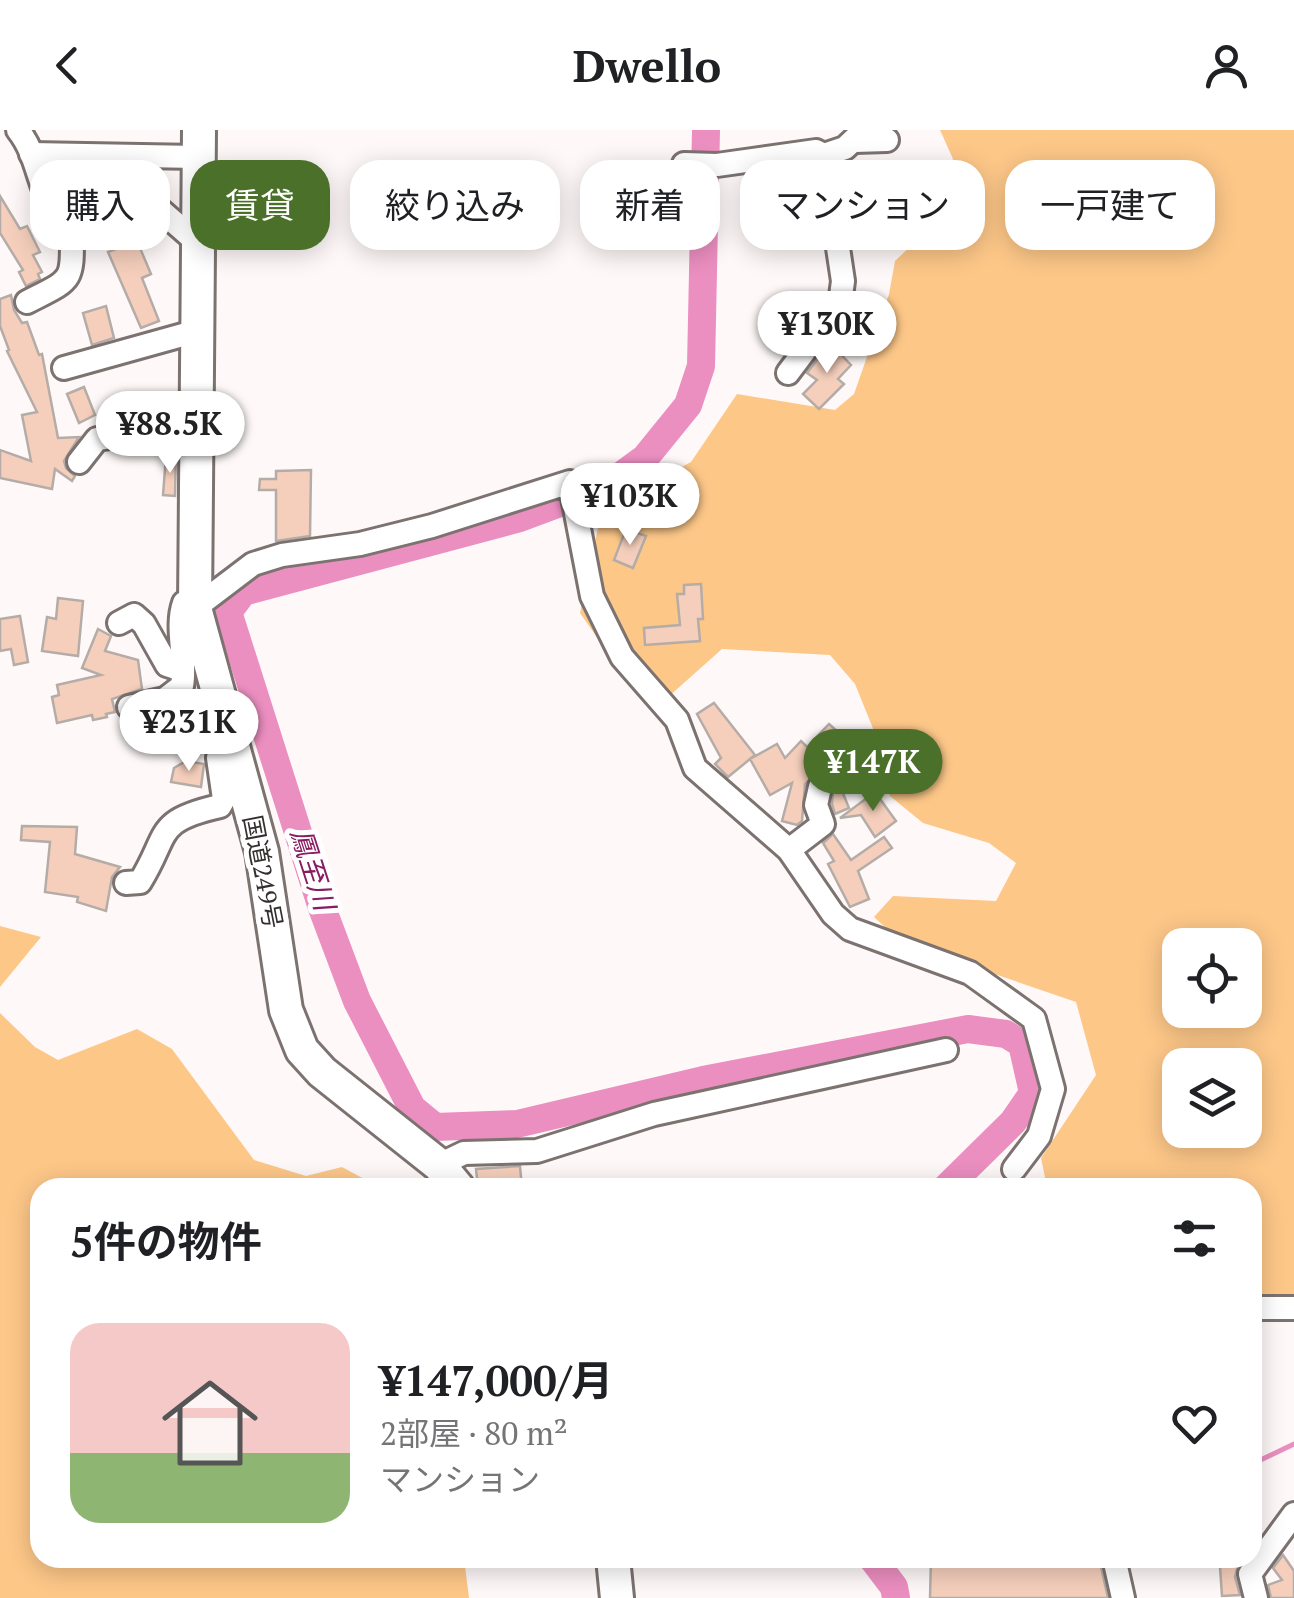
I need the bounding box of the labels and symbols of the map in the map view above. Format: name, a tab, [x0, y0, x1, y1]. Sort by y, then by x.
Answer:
pin: ¥130K	[757, 291, 897, 376]
pin: ¥88.5K	[89, 391, 251, 476]
pin: ¥103K	[560, 463, 700, 548]
pin: ¥231K	[119, 689, 259, 774]
pin: ¥147K	[803, 729, 943, 814]
street label: 国道249号	[236, 812, 291, 931]
water label: 鳳至川	[283, 823, 345, 917]

